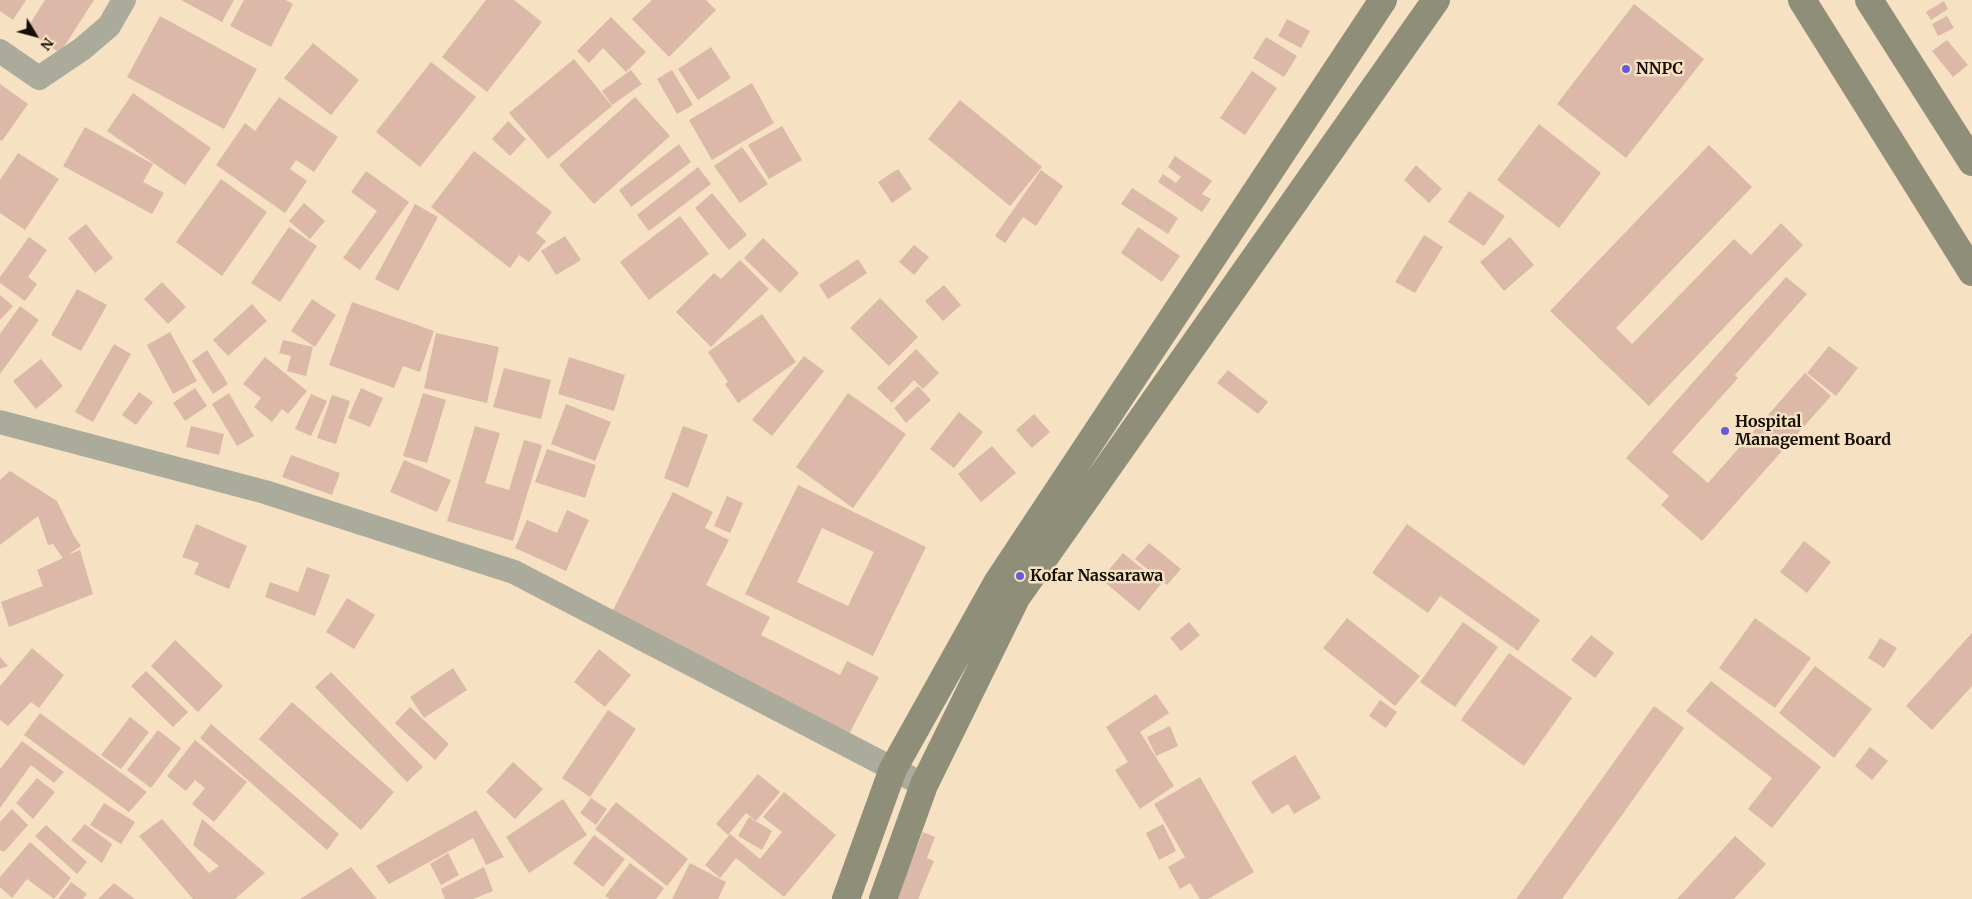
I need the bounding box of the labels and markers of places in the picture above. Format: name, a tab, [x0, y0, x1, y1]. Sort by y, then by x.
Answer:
place label: NNPC	[1636, 59, 1683, 79]
marker: NNPC	[1620, 63, 1632, 75]
place label: Hospital Management Board	[1735, 412, 1891, 450]
marker: Hospital Management Board	[1719, 425, 1731, 437]
place label: Kofar Nassarawa	[1030, 566, 1163, 586]
marker: Kofar Nassarawa	[1014, 570, 1026, 582]

